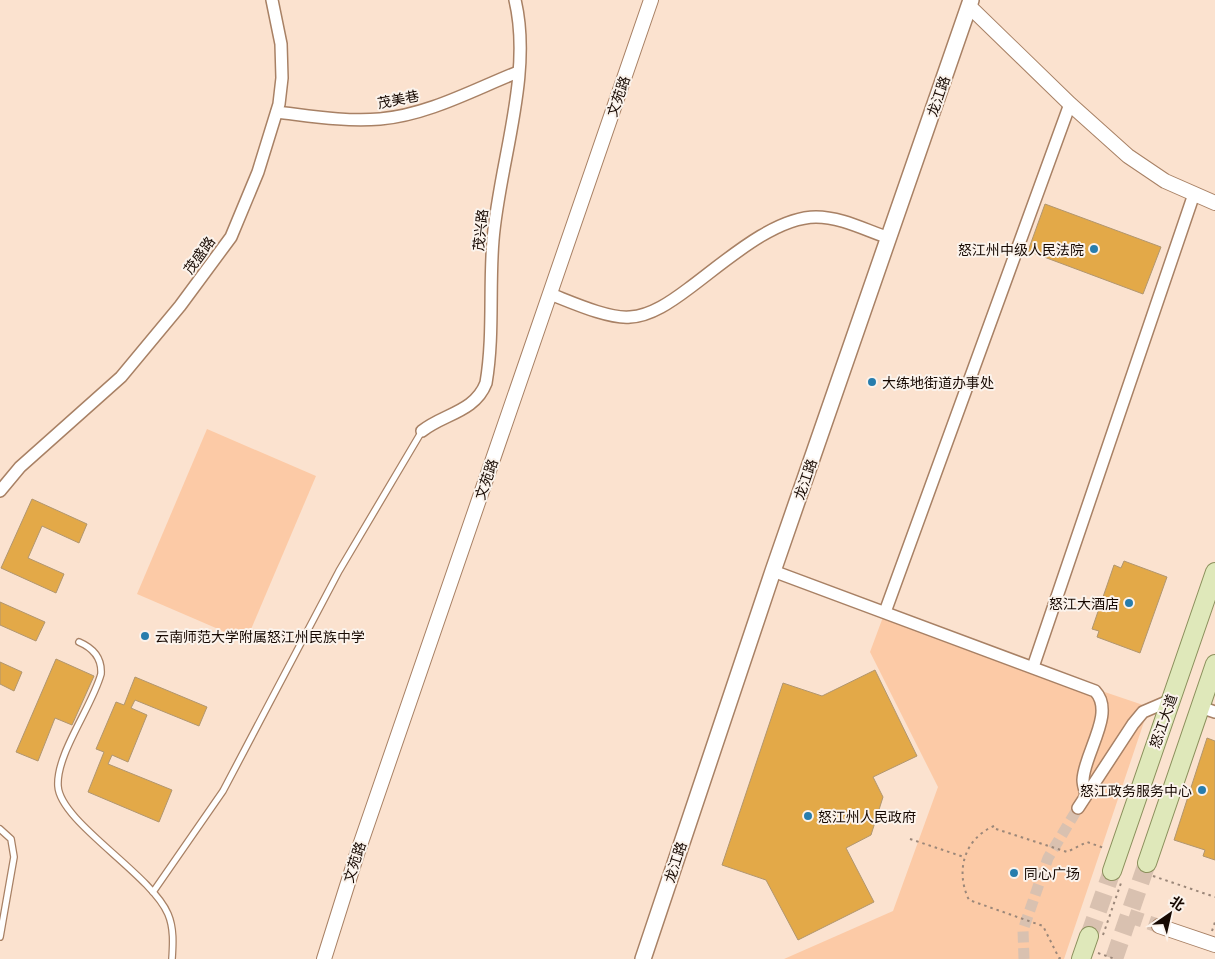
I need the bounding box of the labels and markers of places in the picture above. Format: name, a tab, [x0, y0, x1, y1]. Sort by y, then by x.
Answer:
place label: 怒江州中级人民法院	[958, 241, 1084, 258]
marker: 怒江州中级人民法院	[1088, 243, 1100, 255]
place label: 大练地街道办事处	[882, 374, 994, 391]
marker: 大练地街道办事处	[866, 376, 878, 388]
place label: 怒江大酒店	[1049, 595, 1119, 612]
marker: 怒江大酒店	[1123, 597, 1135, 609]
place label: 云南师范大学附属怒江州民族中学	[155, 628, 365, 645]
marker: 云南师范大学附属怒江州民族中学	[139, 630, 151, 642]
place label: 怒江政务服务中心	[1080, 782, 1192, 799]
marker: 怒江政务服务中心	[1196, 784, 1208, 796]
place label: 怒江州人民政府	[818, 808, 916, 825]
marker: 怒江州人民政府	[802, 810, 814, 822]
place label: 同心广场	[1024, 865, 1080, 882]
marker: 同心广场	[1008, 867, 1020, 879]

